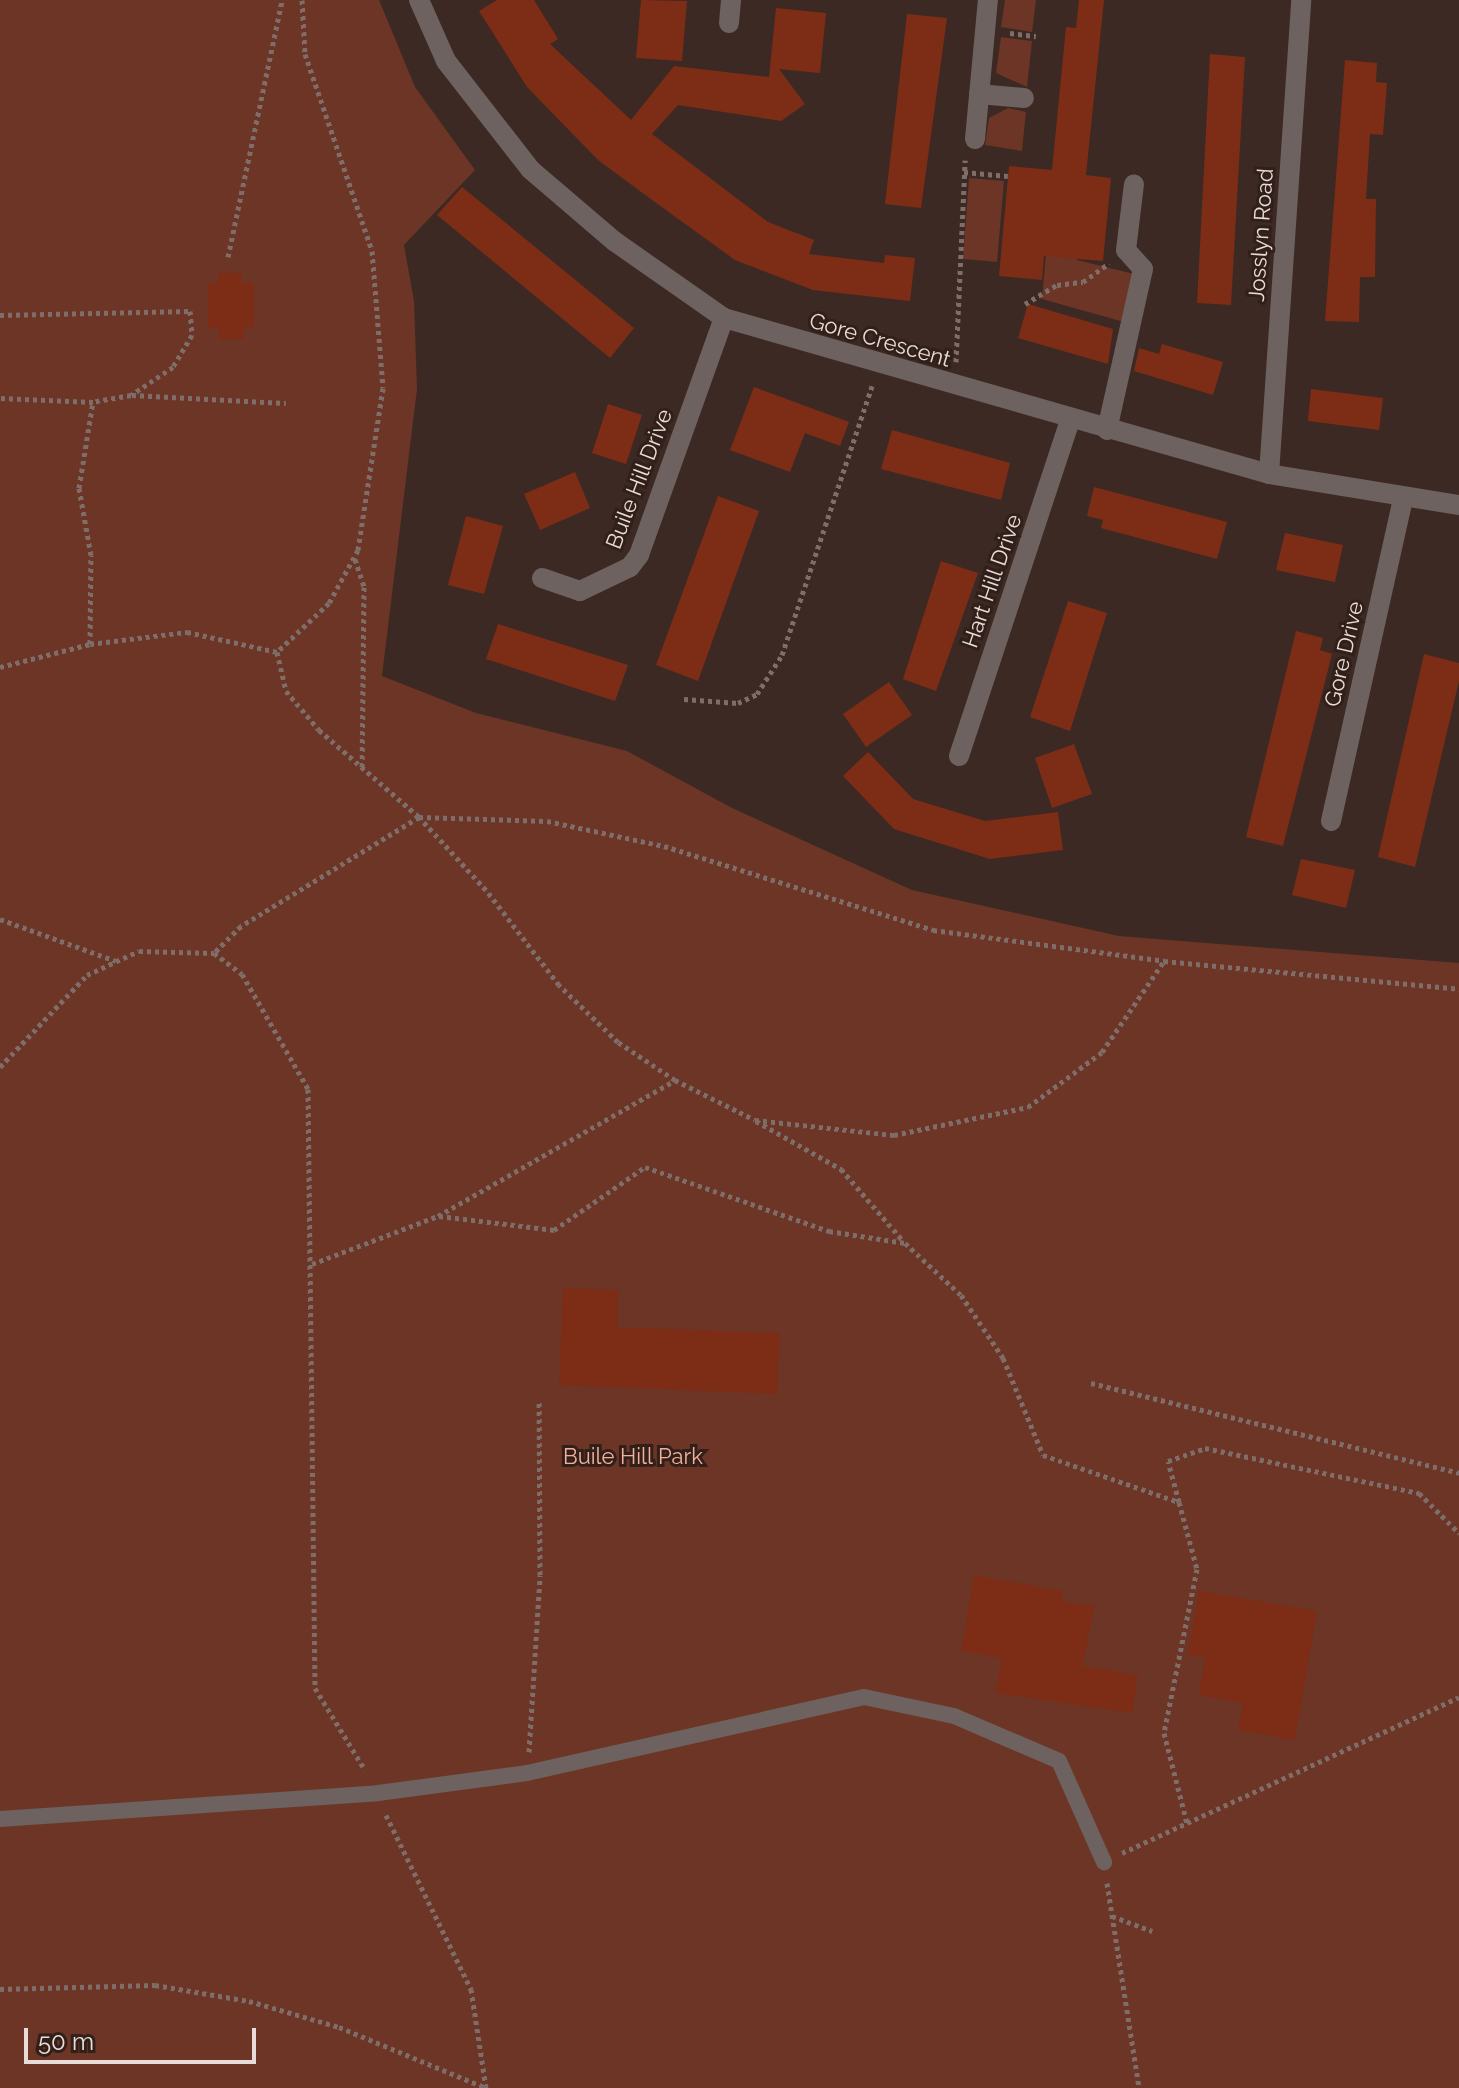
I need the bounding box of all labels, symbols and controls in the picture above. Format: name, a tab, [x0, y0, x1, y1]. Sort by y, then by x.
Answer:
street label: Josslyn Road	[1243, 168, 1279, 302]
street label: Gore Crescent	[806, 307, 954, 373]
street label: Buile Hill Drive	[600, 405, 678, 553]
street label: Hart Hill Drive	[957, 511, 1027, 651]
street label: Gore Drive	[1319, 599, 1369, 709]
park label: Buile Hill Park	[563, 1444, 703, 1470]
scale bar	[28, 2012, 260, 2062]
text: 50 m	[38, 2027, 94, 2056]

